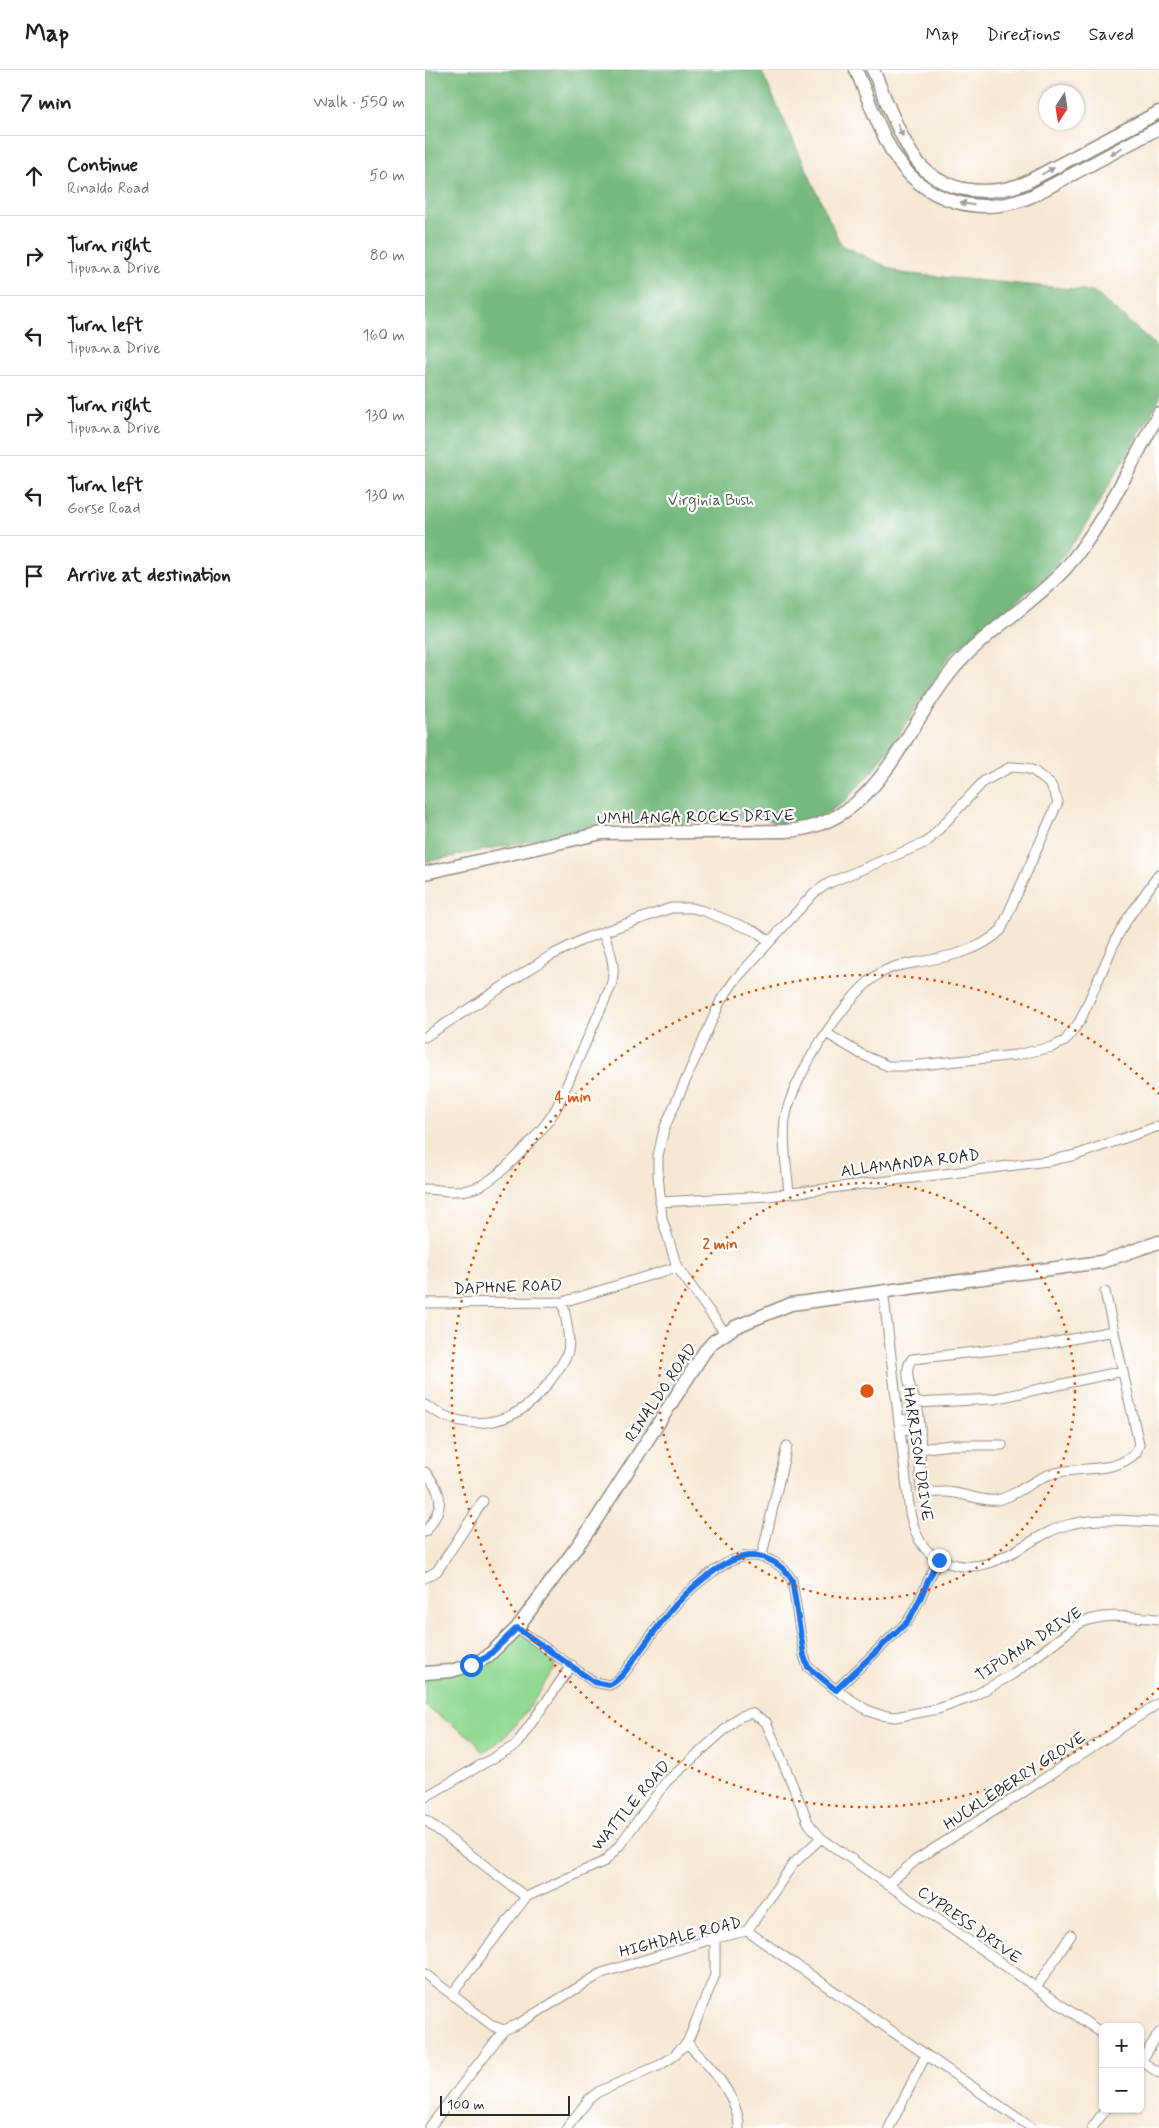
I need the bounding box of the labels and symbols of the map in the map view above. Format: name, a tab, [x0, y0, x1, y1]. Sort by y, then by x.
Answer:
north arrow	[1039, 85, 1084, 130]
one-way arrow	[897, 123, 905, 137]
one-way arrow	[1109, 147, 1123, 155]
one-way arrow	[1041, 167, 1056, 175]
one-way arrow	[958, 200, 974, 208]
park label: Virginia Bush	[668, 490, 754, 512]
street label: UMHLANGA ROCKS DRIVE	[597, 805, 795, 830]
text: 4 min	[555, 1088, 591, 1108]
street label: ALLAMANDA ROAD	[839, 1145, 981, 1182]
text: 2 min	[702, 1235, 738, 1255]
street label: DAPHNE ROAD	[453, 1275, 563, 1300]
street label: RINALDO ROAD	[620, 1339, 702, 1446]
centre of rings	[858, 1382, 876, 1400]
street label: HARRISON DRIVE	[898, 1386, 937, 1523]
route end	[928, 1549, 951, 1572]
street label: TIPUANA DRIVE	[972, 1602, 1086, 1686]
route start	[460, 1654, 483, 1677]
street label: HUCKLEBERRY GROVE	[940, 1727, 1090, 1835]
street label: WATTLE ROAD	[587, 1756, 675, 1856]
street label: CYPRESS DRIVE	[913, 1882, 1025, 1969]
street label: HIGHDALE ROAD	[617, 1912, 744, 1963]
scale bar	[440, 2093, 570, 2116]

